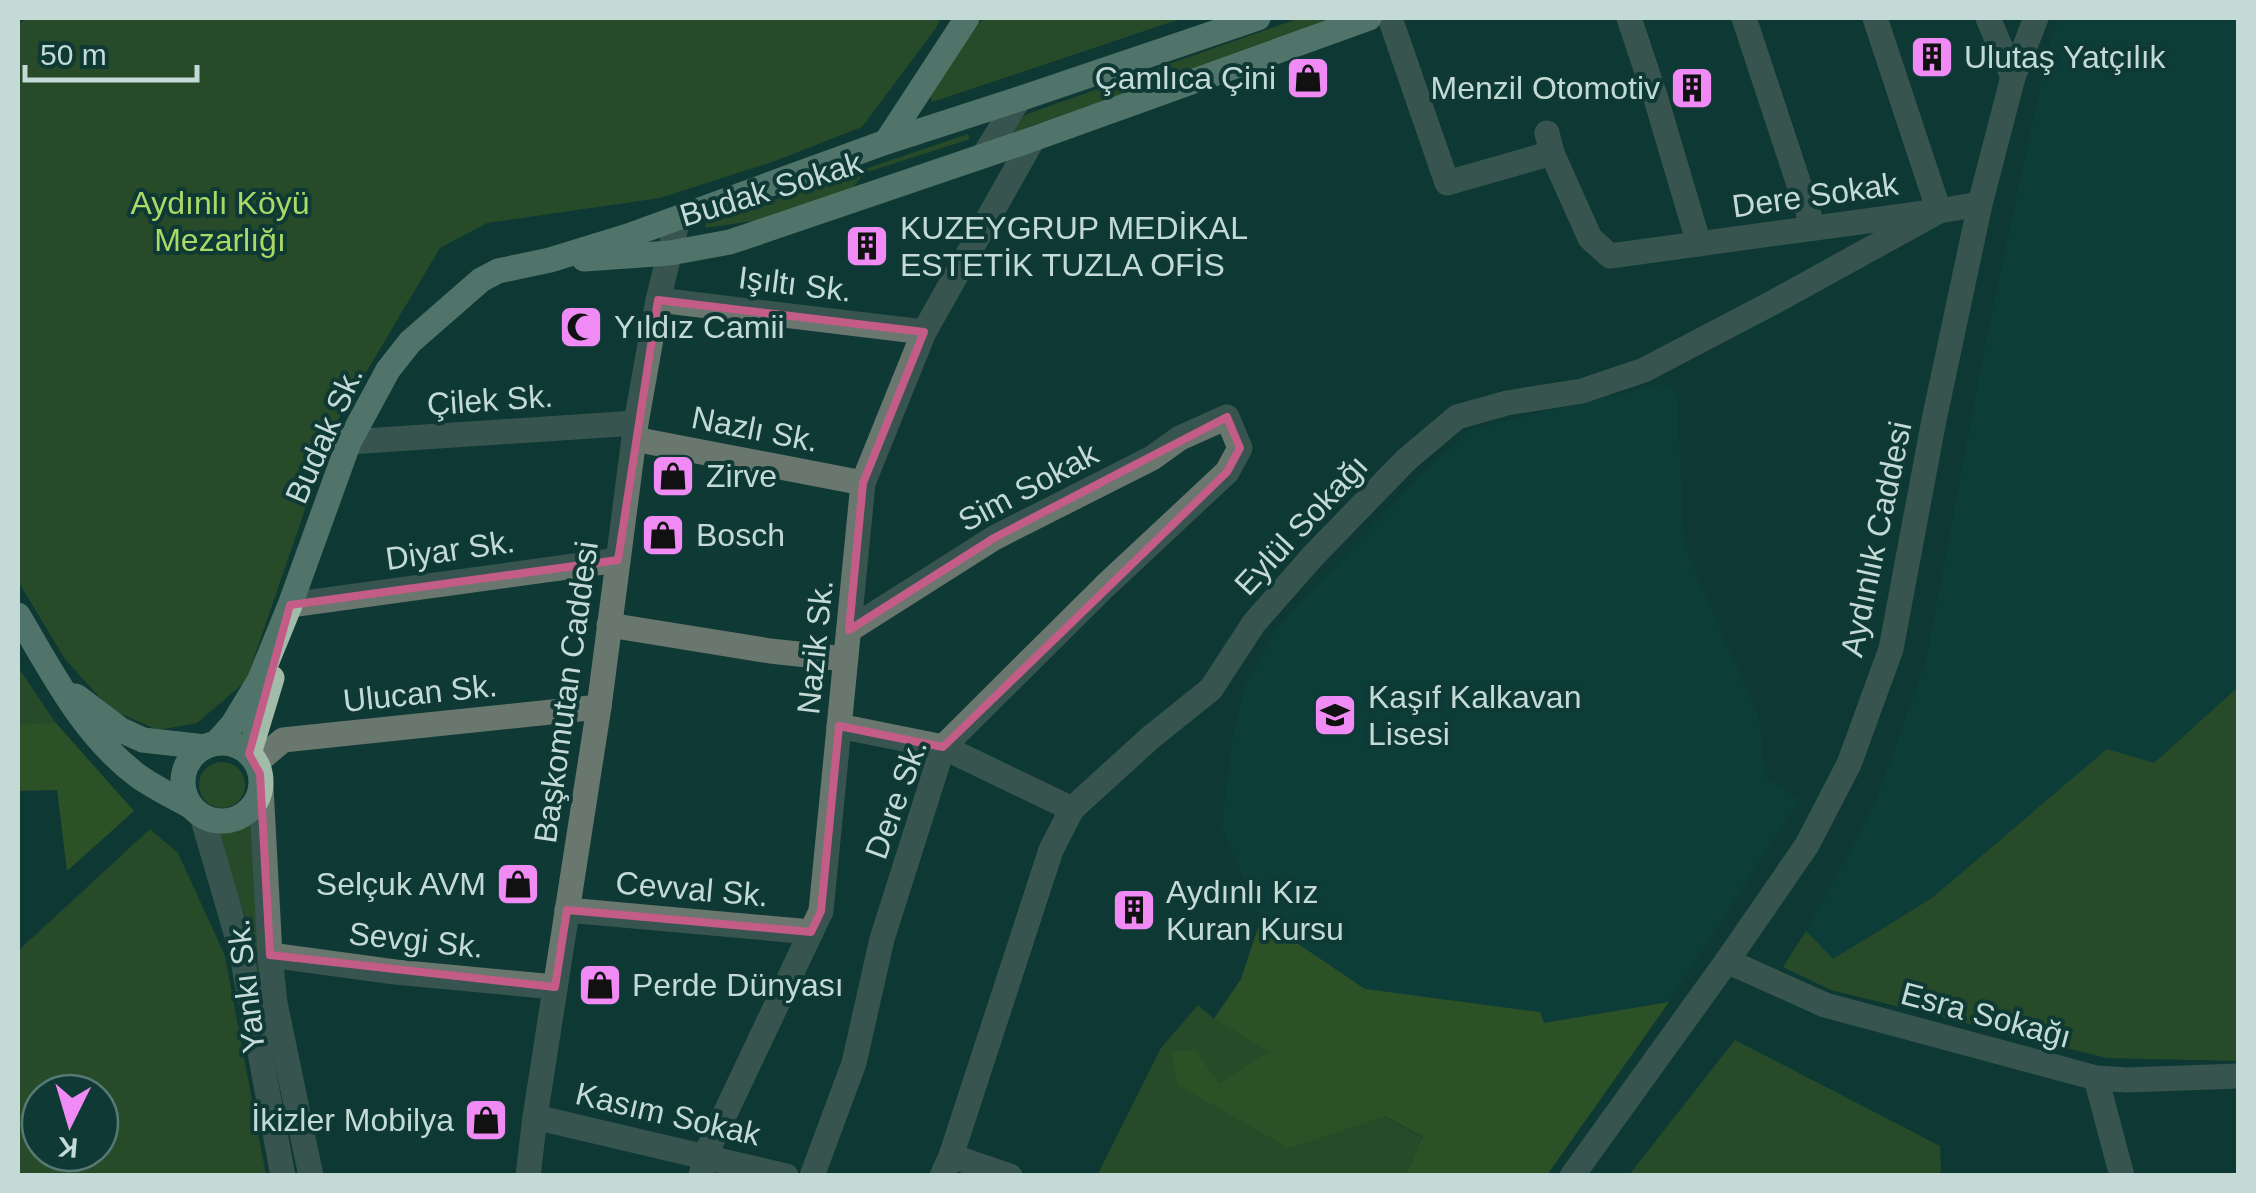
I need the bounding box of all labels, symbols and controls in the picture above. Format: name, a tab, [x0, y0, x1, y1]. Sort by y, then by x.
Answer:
scale bar	[25, 20, 198, 82]
building icon: Ulutaş Yatçılık	[1909, 34, 1955, 80]
text: 50 m	[40, 38, 107, 71]
place label: Ulutaş Yatçılık	[1964, 39, 2167, 75]
shop icon: Çamlıca Çini	[1285, 55, 1331, 101]
place label: Çamlıca Çini	[1095, 60, 1276, 96]
building icon: Menzil Otomotiv	[1669, 65, 1715, 111]
place label: Menzil Otomotiv	[1431, 70, 1660, 106]
street label: Budak Sokak	[676, 144, 867, 234]
street label: Dere Sokak	[1730, 165, 1901, 224]
park label: Aydınlı Köyü Mezarlığı	[130, 185, 310, 258]
place label: KUZEYGRUP MEDİKAL ESTETİK TUZLA OFİS	[900, 210, 1248, 283]
building icon: KUZEYGRUP MEDİKAL ESTETİK TUZLA OFİS	[844, 223, 890, 269]
street label: Işıltı Sk.	[736, 259, 854, 309]
mosque icon: Yıldız Camii	[558, 304, 604, 350]
place label: Yıldız Camii	[614, 309, 785, 345]
street label: Budak Sk.	[278, 361, 370, 509]
street label: Çilek Sk.	[426, 378, 554, 422]
street label: Nazlı Sk.	[689, 399, 821, 459]
street label: Aydınlık Caddesi	[1833, 418, 1919, 660]
street label: Sim Sokak	[952, 435, 1105, 539]
street label: Eylül Sokağı	[1227, 448, 1375, 602]
shop icon: Zirve	[650, 453, 696, 499]
place label: Zirve	[706, 458, 777, 494]
shop icon: Bosch	[640, 512, 686, 558]
place label: Bosch	[696, 517, 785, 553]
street label: Diyar Sk.	[383, 523, 517, 577]
street label: Başkomutan Caddesi	[527, 539, 605, 845]
street label: Nazik Sk.	[790, 578, 840, 716]
street label: Ulucan Sk.	[341, 667, 499, 719]
place label: Kaşıf Kalkavan Lisesi	[1368, 679, 1581, 752]
school or university icon: Kaşıf Kalkavan Lisesi	[1312, 692, 1358, 738]
street label: Dere Sk.	[858, 734, 934, 864]
shop icon: Selçuk AVM	[495, 861, 541, 907]
street label: Cevval Sk.	[614, 864, 770, 914]
place label: Selçuk AVM	[316, 866, 486, 902]
place label: Aydınlı Kız Kuran Kursu	[1166, 874, 1344, 947]
building icon: Aydınlı Kız Kuran Kursu	[1111, 887, 1157, 933]
street label: Sevgi Sk.	[347, 915, 485, 965]
street label: Yankı Sk.	[220, 917, 272, 1055]
shop icon: Perde Dünyası	[577, 962, 623, 1008]
place label: Perde Dünyası	[632, 967, 844, 1003]
street label: Esra Sokağı	[1897, 975, 2075, 1055]
north arrow	[20, 1073, 120, 1173]
street label: Kasım Sokak	[572, 1075, 765, 1153]
shop icon: İkizler Mobilya	[463, 1097, 509, 1143]
place label: İkizler Mobilya	[251, 1102, 454, 1138]
text: K	[56, 1131, 79, 1164]

